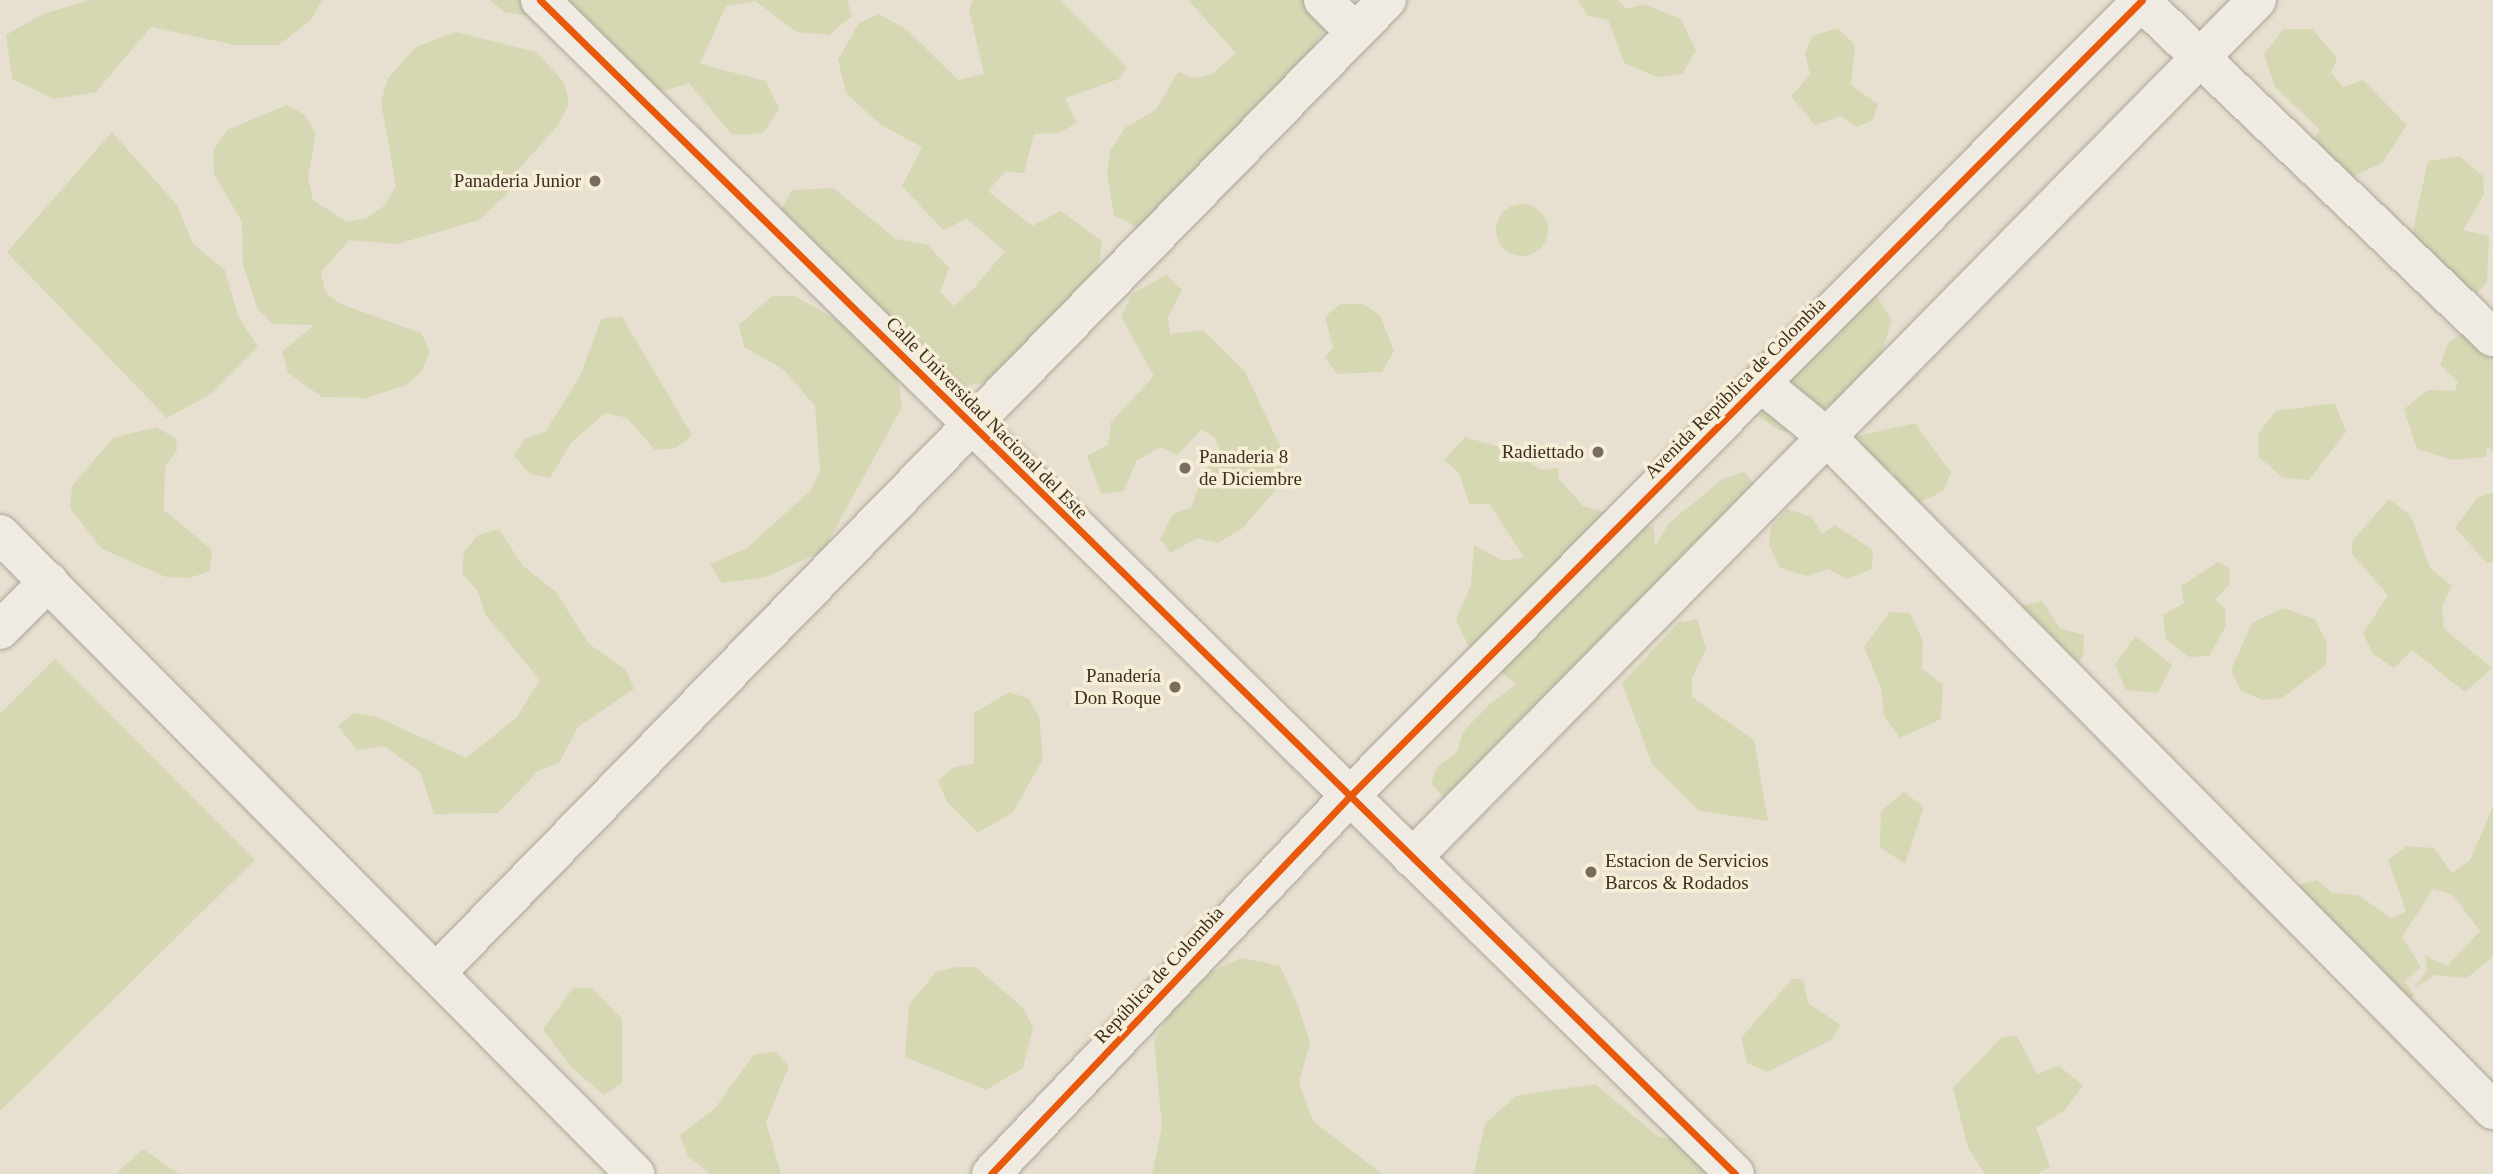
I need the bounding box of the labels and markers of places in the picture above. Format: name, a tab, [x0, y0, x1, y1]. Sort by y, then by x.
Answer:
place label: Panaderia Junior	[454, 170, 581, 192]
marker: Panaderia Junior	[587, 173, 603, 189]
place label: Radiettado	[1502, 441, 1584, 463]
marker: Radiettado	[1590, 444, 1606, 460]
place label: Panaderia 8 de Diciembre	[1199, 446, 1302, 490]
marker: Panaderia 8 de Diciembre	[1177, 460, 1193, 476]
place label: Panadería Don Roque	[1074, 665, 1161, 709]
marker: Panadería Don Roque	[1167, 679, 1183, 695]
place label: Estacion de Servicios Barcos & Rodados	[1605, 850, 1769, 894]
marker: Estacion de Servicios Barcos & Rodados	[1583, 864, 1599, 880]

